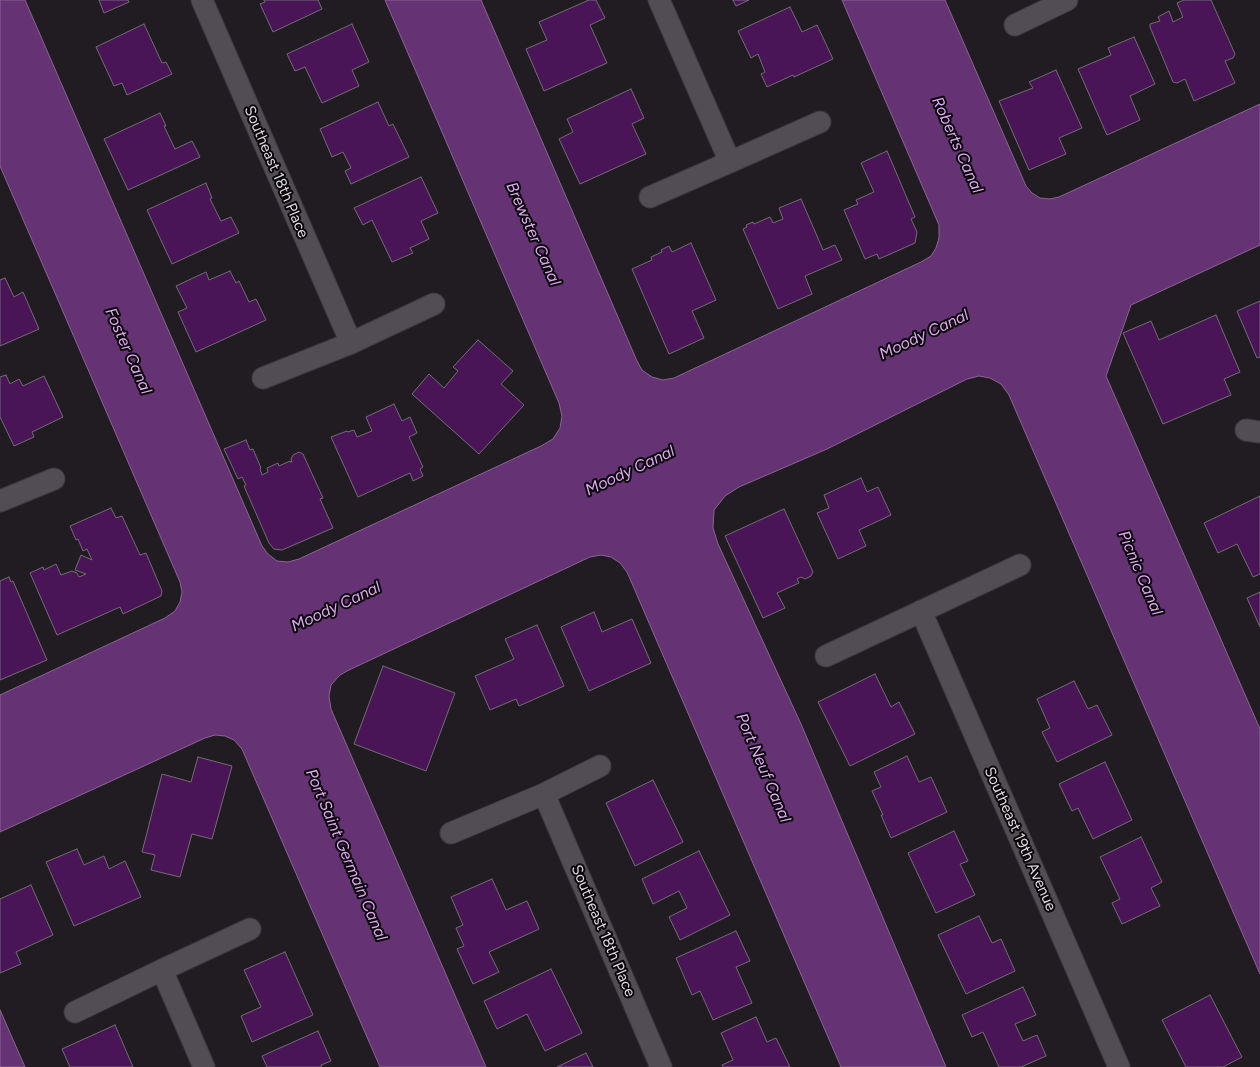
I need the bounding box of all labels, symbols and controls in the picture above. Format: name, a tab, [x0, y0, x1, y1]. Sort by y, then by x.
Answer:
water label: Roberts Canal	[927, 94, 987, 196]
street label: Southeast 18th Place	[240, 103, 312, 241]
water label: Brewster Canal	[502, 179, 564, 289]
water label: Foster Canal	[100, 305, 156, 397]
water label: Moody Canal	[876, 306, 972, 364]
water label: Moody Canal	[582, 442, 678, 500]
water label: Picnic Canal	[1114, 528, 1166, 618]
water label: Moody Canal	[288, 578, 384, 636]
water label: Port Neuf Canal	[731, 711, 795, 825]
street label: Southeast 19th Avenue	[980, 764, 1060, 914]
water label: Port Saint Germain Canal	[301, 766, 391, 944]
street label: Southeast 18th Place	[567, 862, 639, 1000]

